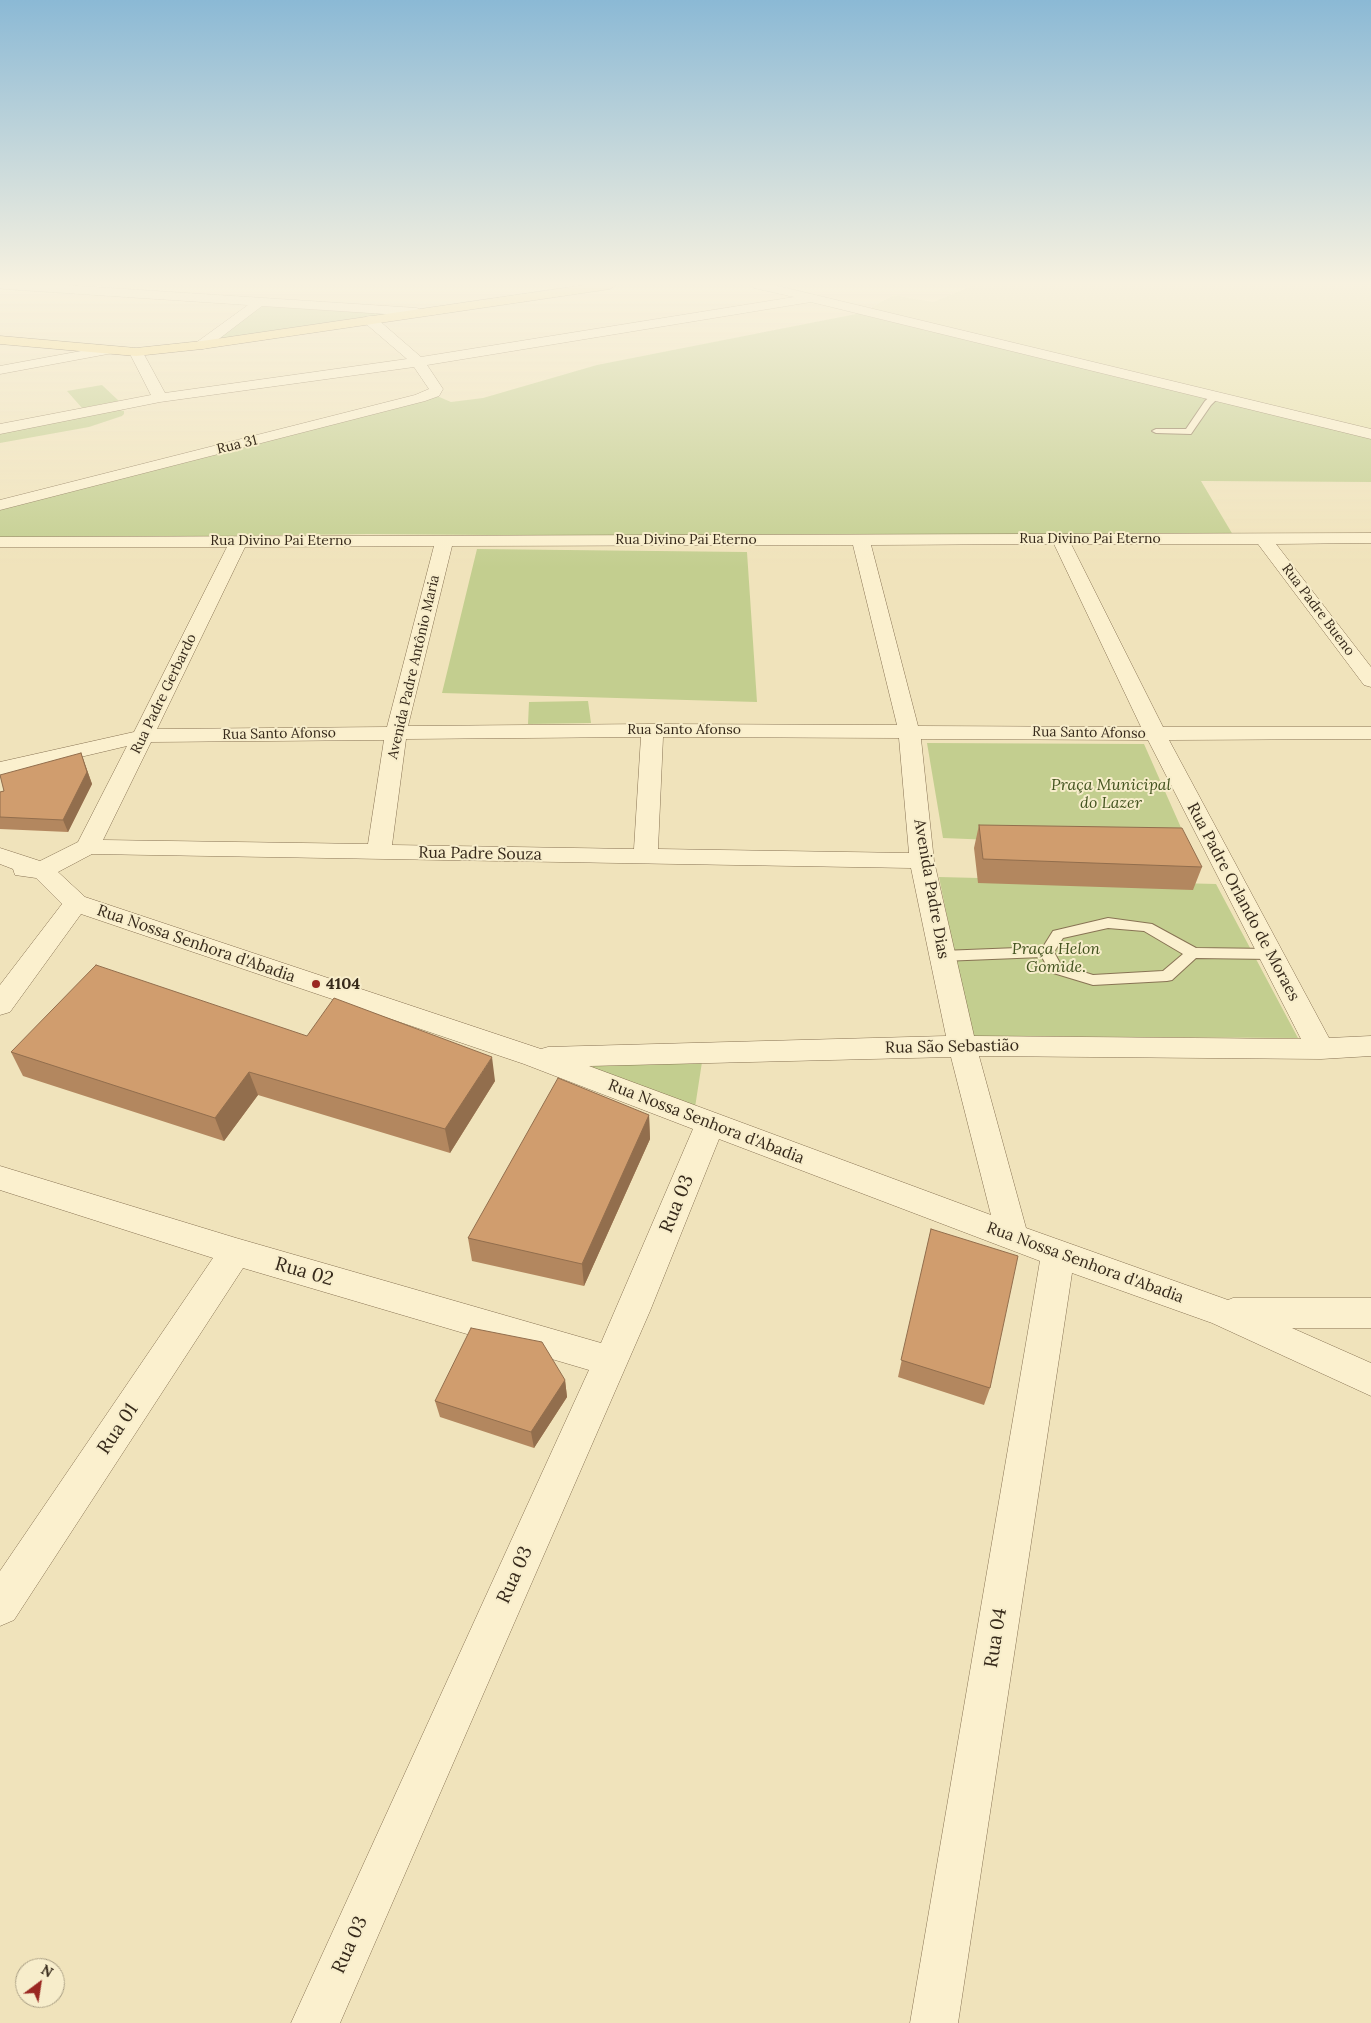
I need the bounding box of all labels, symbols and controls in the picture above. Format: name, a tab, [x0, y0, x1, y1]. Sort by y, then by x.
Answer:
street label: Rua 31	[215, 432, 259, 458]
street label: Rua Divino Pai Eterno	[1019, 531, 1161, 547]
street label: Rua Divino Pai Eterno	[615, 532, 757, 548]
street label: Rua Divino Pai Eterno	[210, 533, 352, 549]
street label: Rua Padre Bueno	[1278, 561, 1358, 659]
street label: Avenida Padre Antônio Maria	[385, 573, 443, 761]
street label: Rua Padre Gerbardo	[128, 631, 200, 757]
street label: Rua Santo Afonso	[627, 722, 741, 738]
street label: Rua Santo Afonso	[1032, 724, 1146, 742]
street label: Rua Santo Afonso	[222, 725, 336, 743]
park label: Praça Municipal do Lazer	[1051, 775, 1171, 813]
street label: Rua Padre Orlando de Moraes	[1182, 800, 1304, 1004]
street label: Avenida Padre Dias	[909, 818, 953, 960]
street label: Rua Padre Souza	[418, 843, 542, 865]
street label: Rua Nossa Senhora d'Abadia	[94, 901, 298, 987]
park label: Praça Helon Gomide.	[1012, 939, 1100, 977]
place label: 4104	[326, 974, 360, 994]
marker: 4104	[310, 978, 322, 990]
street label: Rua São Sebastião	[885, 1036, 1019, 1058]
street label: Rua Nossa Senhora d'Abadia	[605, 1076, 807, 1168]
street label: Rua 03	[655, 1172, 699, 1236]
street label: Rua Nossa Senhora d'Abadia	[984, 1218, 1186, 1308]
street label: Rua 02	[272, 1253, 336, 1291]
street label: Rua 01	[93, 1399, 143, 1459]
street label: Rua 03	[492, 1543, 538, 1607]
street label: Rua 04	[980, 1607, 1012, 1669]
street label: Rua 03	[327, 1913, 373, 1977]
north arrow	[15, 1958, 65, 2008]
text: N	[38, 1960, 56, 1981]

